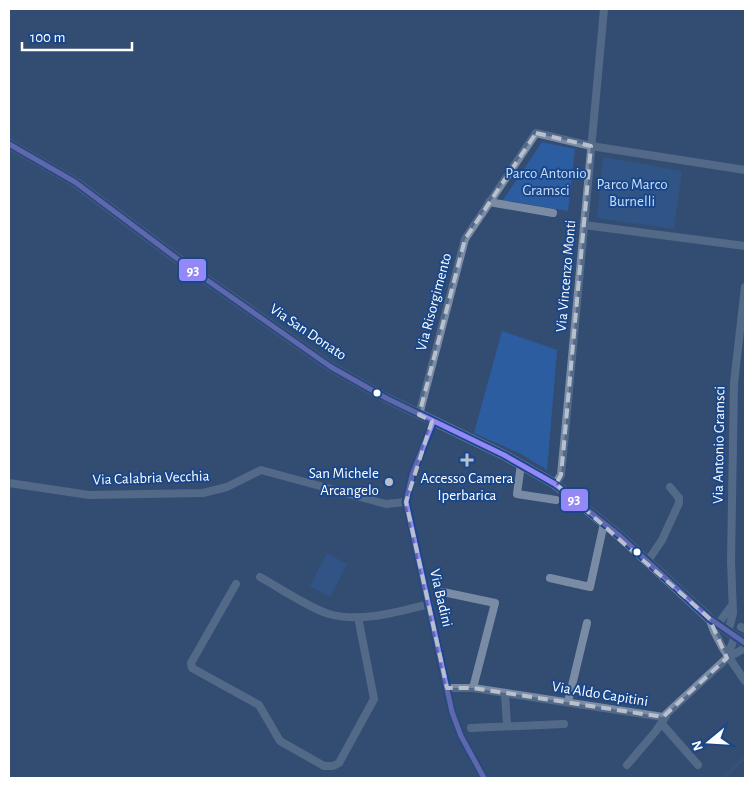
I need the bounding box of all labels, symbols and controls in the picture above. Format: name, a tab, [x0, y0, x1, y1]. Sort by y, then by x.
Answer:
scale bar	[22, 20, 132, 52]
text: 100 m	[30, 30, 65, 45]
park label: Parco Antonio Gramsci	[505, 166, 587, 198]
park label: Parco Marco Burnelli	[596, 177, 668, 209]
street label: Via Vincenzo Monti	[554, 219, 578, 333]
street label: Via Risorgimento	[414, 251, 454, 353]
line badge: 93	[178, 258, 207, 282]
text: 93	[187, 264, 199, 278]
street label: Via San Donato	[267, 301, 349, 363]
street label: Via Antonio Gramsci	[710, 386, 728, 504]
unlabelled marker	[372, 388, 382, 398]
marker: Accesso Camera Iperbarica	[460, 453, 474, 467]
place label: San Michele Arcangelo	[309, 466, 379, 498]
street label: Via Calabria Vecchia	[92, 468, 210, 488]
place label: Accesso Camera Iperbarica	[421, 471, 514, 503]
marker: San Michele Arcangelo	[383, 476, 395, 488]
line badge: 93	[560, 488, 589, 512]
text: 93	[568, 493, 580, 507]
unlabelled marker	[632, 547, 642, 557]
street label: Via Badini	[427, 567, 455, 629]
street label: Via Aldo Capitini	[551, 679, 649, 709]
north arrow	[684, 717, 734, 767]
text: N	[689, 739, 706, 753]

